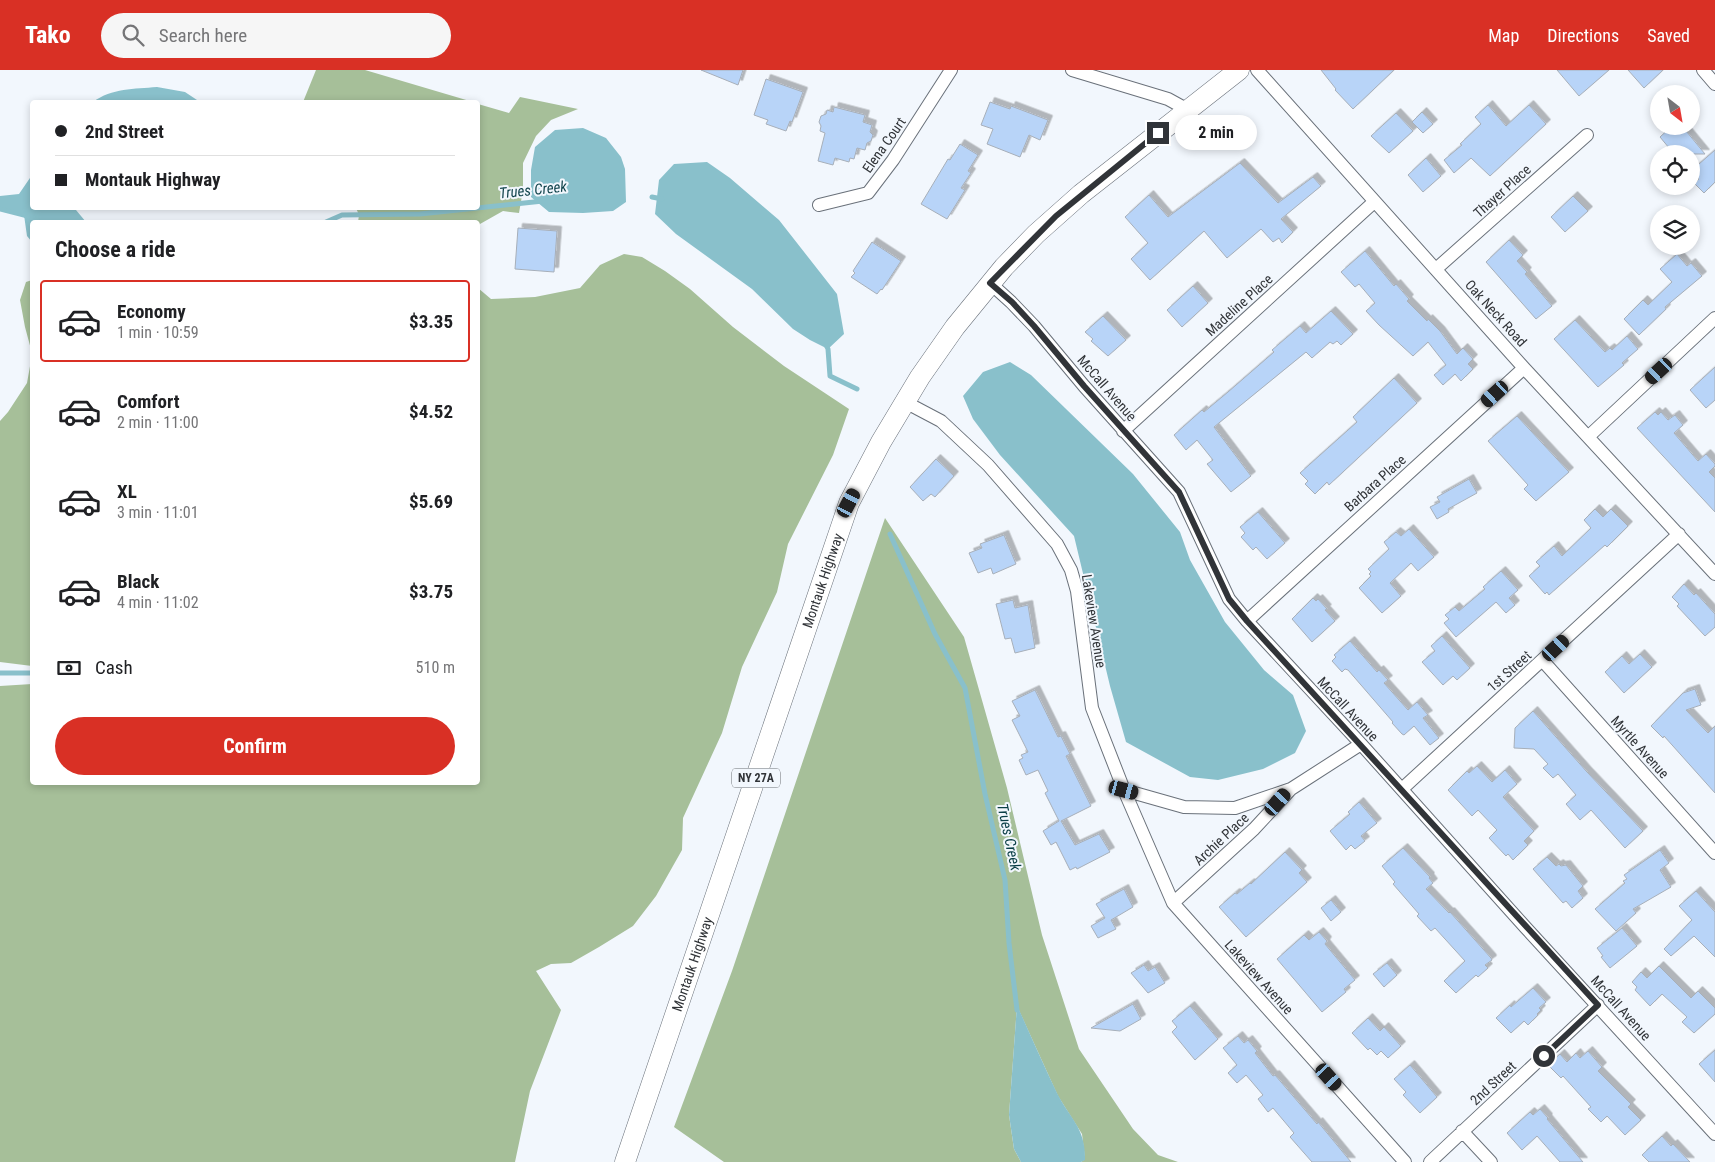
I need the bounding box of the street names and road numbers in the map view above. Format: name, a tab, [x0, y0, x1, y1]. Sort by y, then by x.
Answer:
street label: Elena Court	[859, 114, 909, 176]
street label: Thayer Place	[1470, 161, 1534, 221]
street label: Madeline Place	[1202, 271, 1276, 339]
street label: Oak Neck Road	[1462, 276, 1530, 350]
street label: McCall Avenue	[1074, 352, 1140, 424]
street label: Barbara Place	[1341, 451, 1409, 515]
street label: Montauk Highway	[799, 531, 846, 630]
street label: Lakeview Avenue	[1079, 573, 1109, 669]
street label: 1st Street	[1484, 647, 1534, 695]
street label: McCall Avenue	[1314, 674, 1382, 745]
street label: Myrtle Avenue	[1608, 712, 1672, 782]
road number: NY 27A	[732, 768, 780, 788]
street label: Archie Place	[1190, 809, 1252, 868]
street label: Montauk Highway	[669, 915, 716, 1013]
street label: Lakeview Avenue	[1221, 937, 1297, 1018]
street label: McCall Avenue	[1588, 972, 1655, 1044]
street label: 2nd Street	[1467, 1058, 1519, 1108]

